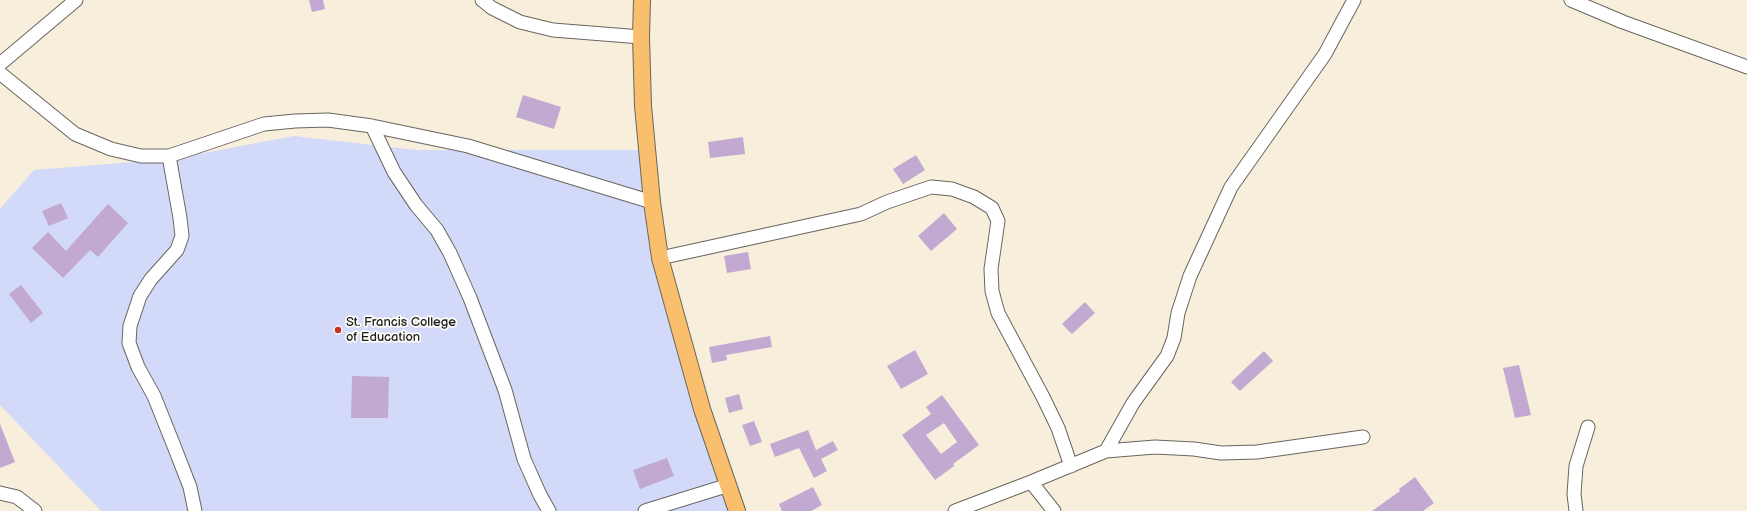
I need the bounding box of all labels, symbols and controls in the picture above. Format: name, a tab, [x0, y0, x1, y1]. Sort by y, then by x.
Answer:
place label: St. Francis College of Education	[346, 315, 456, 346]
marker: St. Francis College of Education	[333, 325, 343, 335]

